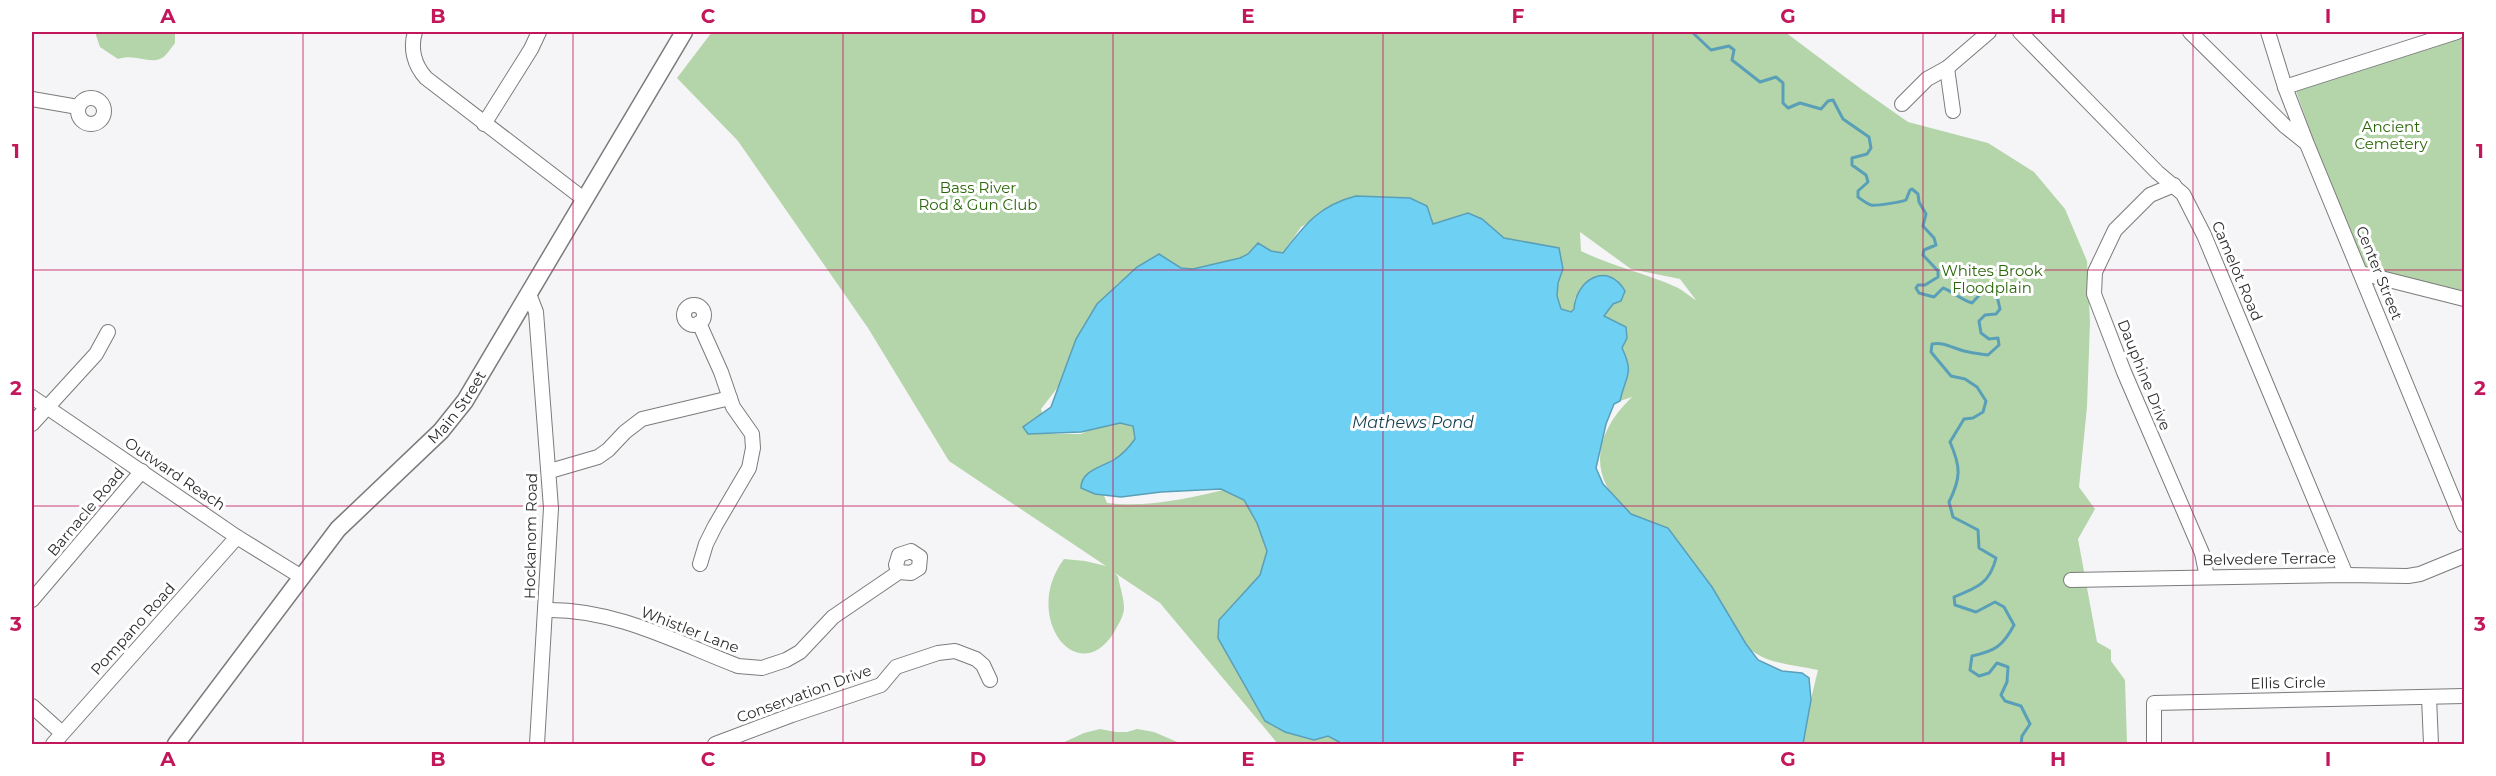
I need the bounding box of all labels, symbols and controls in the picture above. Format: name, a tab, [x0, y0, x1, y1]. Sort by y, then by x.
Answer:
text: A	[159, 4, 176, 28]
text: B	[430, 4, 446, 28]
text: C	[701, 4, 716, 28]
text: D	[970, 4, 986, 28]
text: E	[1241, 4, 1255, 28]
text: F	[1512, 4, 1525, 28]
text: G	[1780, 4, 1796, 28]
text: H	[2050, 4, 2066, 28]
text: I	[2325, 4, 2331, 28]
park label: Ancient Cemetery	[2354, 117, 2428, 153]
text: 1	[12, 139, 20, 163]
text: 1	[2476, 139, 2484, 163]
park label: Bass River Rod & Gun Club	[919, 178, 1037, 214]
street label: Camelot Road	[2208, 218, 2267, 324]
street label: Center Street	[2352, 223, 2407, 323]
park label: Whites Brook Floodplain	[1941, 261, 2043, 297]
street label: Dauphine Drive	[2114, 317, 2175, 433]
street label: Main Street	[423, 367, 490, 448]
text: 2	[10, 376, 22, 400]
text: 2	[2474, 376, 2486, 400]
water label: Mathews Pond	[1352, 413, 1474, 432]
street label: Outward Reach	[121, 433, 229, 514]
street label: Barnacle Road	[43, 464, 128, 560]
street label: Hockanom Road	[520, 473, 541, 599]
street label: Belvedere Terrace	[2202, 548, 2336, 569]
street label: Pompano Road	[86, 579, 179, 679]
street label: Whistler Lane	[638, 602, 742, 657]
text: 3	[9, 612, 22, 636]
text: 3	[2473, 612, 2486, 636]
street label: Conservation Drive	[734, 660, 874, 727]
street label: Ellis Circle	[2250, 672, 2326, 693]
text: A	[159, 747, 176, 771]
text: B	[430, 747, 446, 771]
text: C	[701, 747, 716, 771]
text: D	[970, 747, 986, 771]
text: E	[1241, 747, 1255, 771]
text: F	[1512, 747, 1525, 771]
text: G	[1780, 747, 1796, 771]
text: H	[2050, 747, 2066, 771]
text: I	[2325, 747, 2331, 771]

